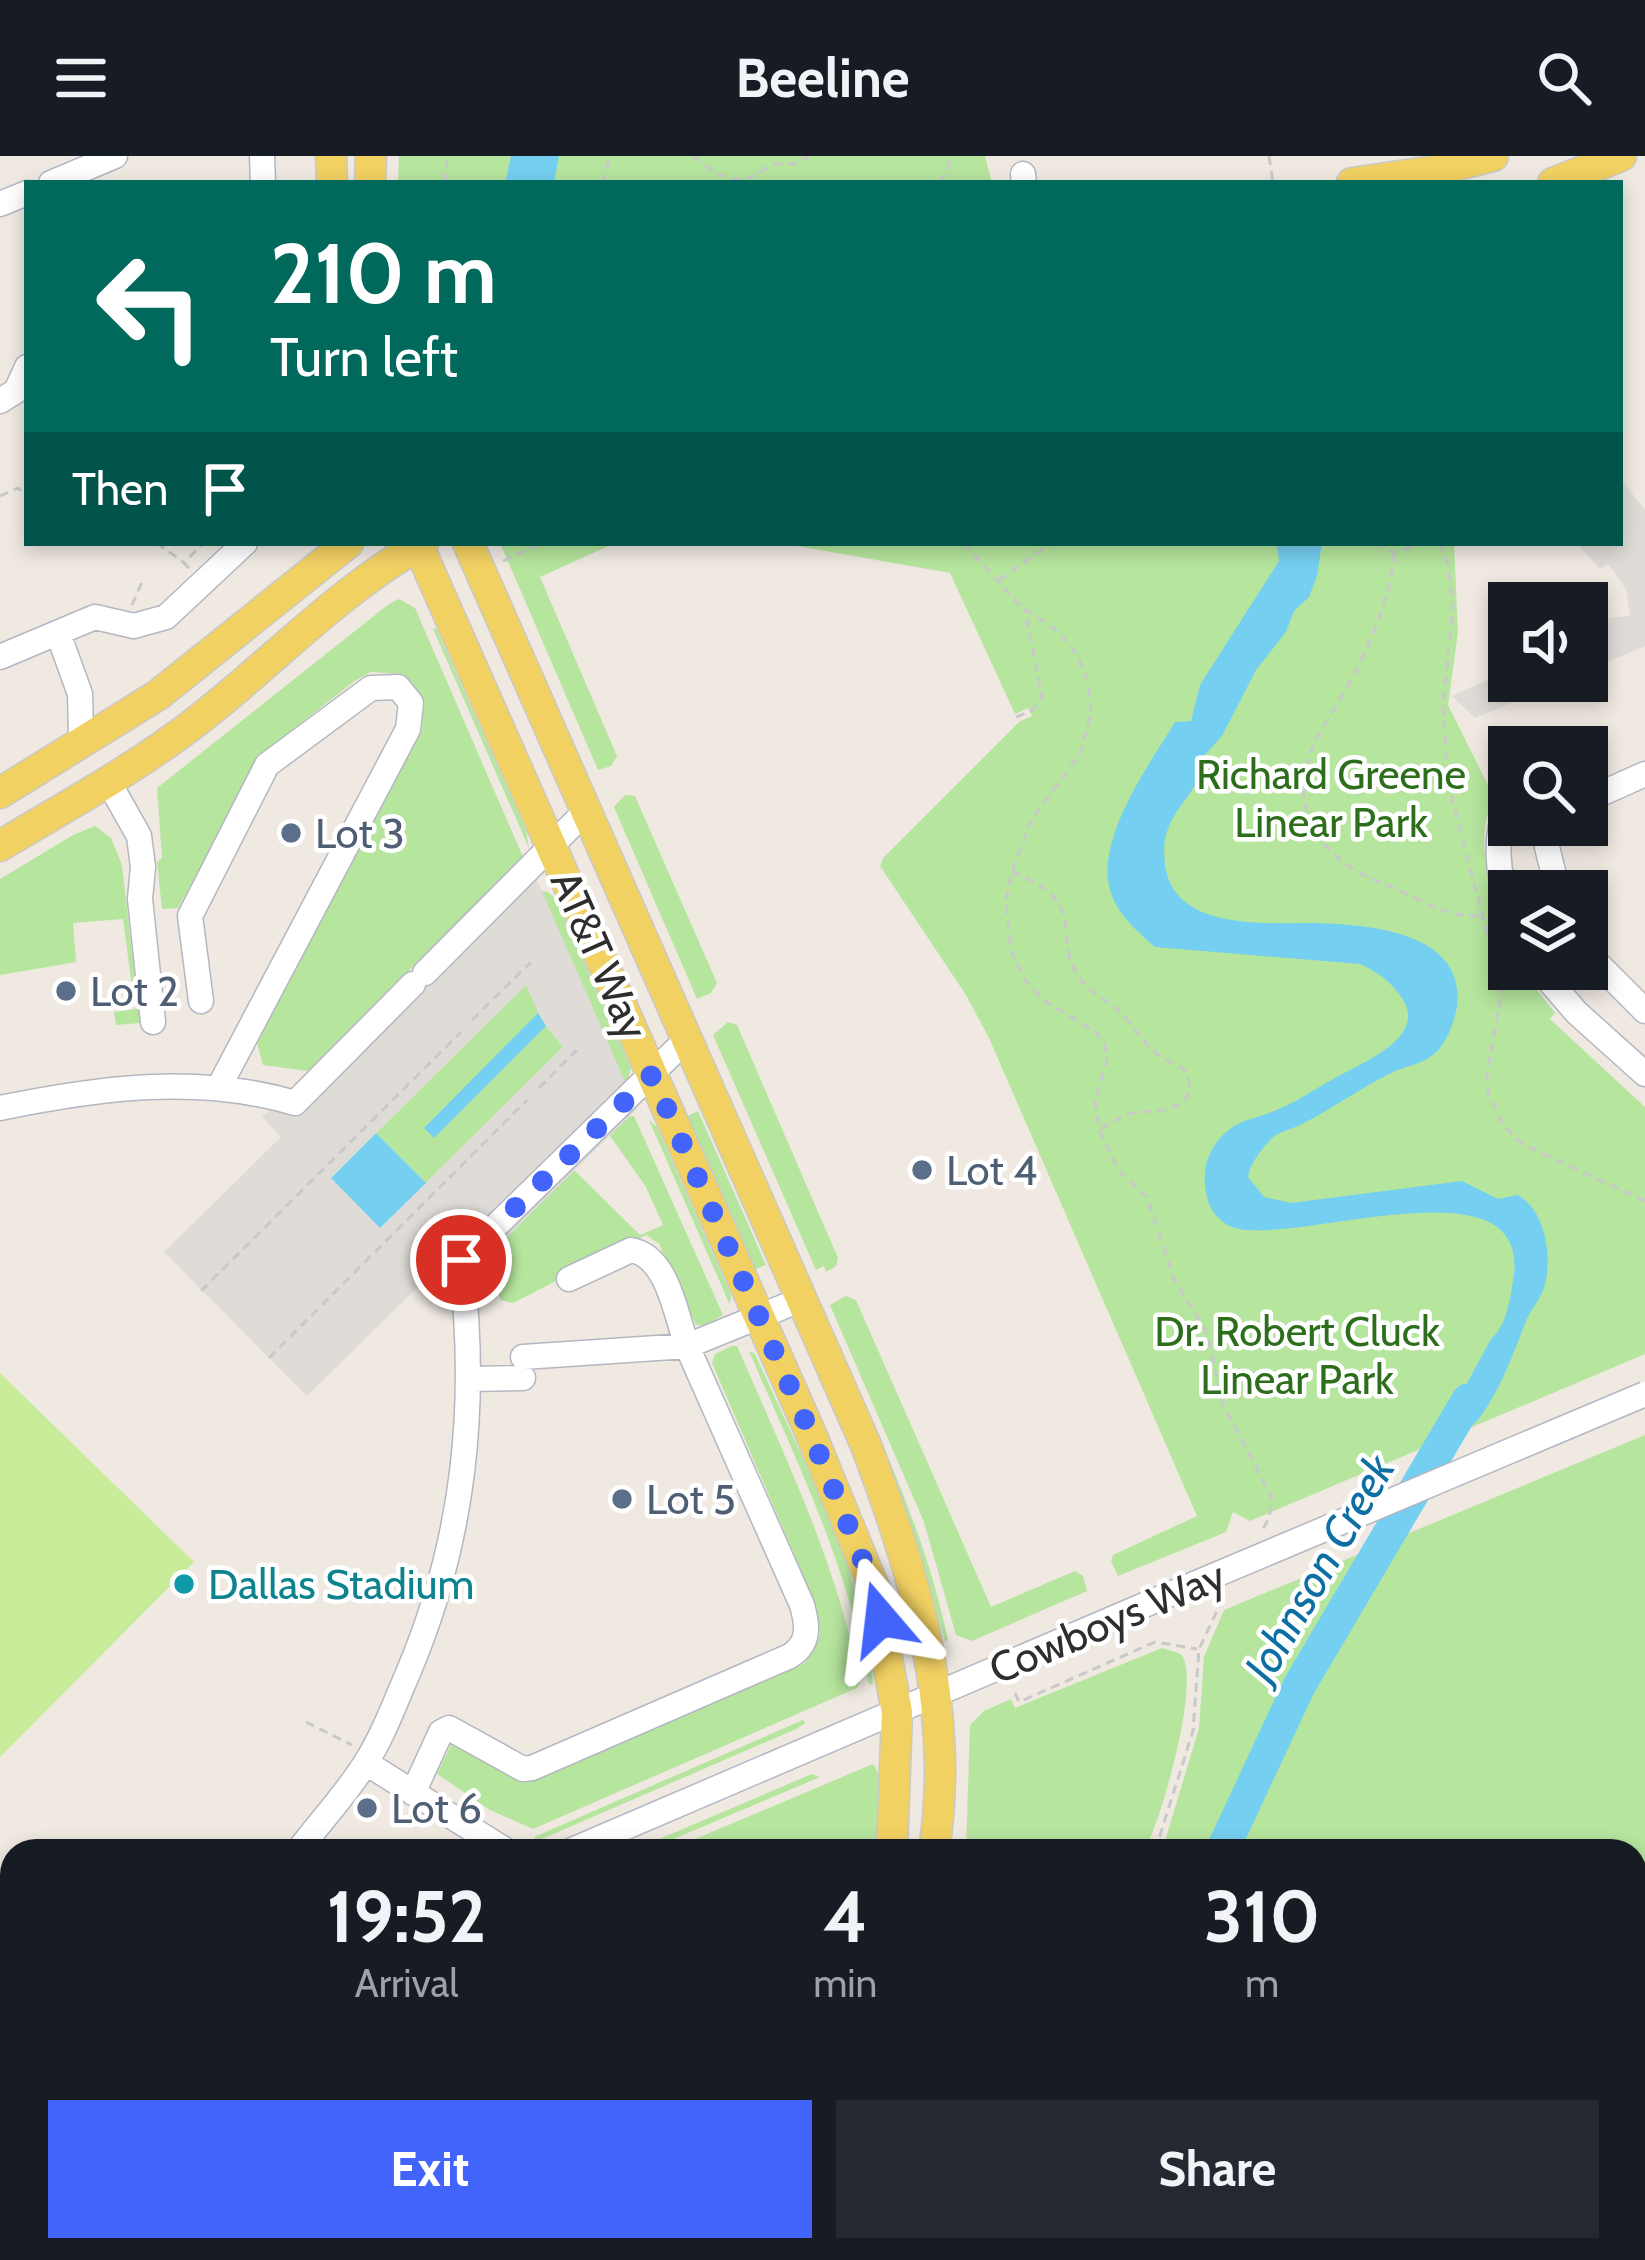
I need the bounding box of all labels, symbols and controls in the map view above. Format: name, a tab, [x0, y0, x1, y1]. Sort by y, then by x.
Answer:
icon: menu	[48, 45, 114, 111]
text: Beeline	[735, 45, 910, 111]
icon: search	[1531, 45, 1597, 111]
text: 210 m	[270, 222, 497, 324]
icon: left	[72, 228, 228, 384]
text: Turn left	[270, 324, 458, 390]
icon: arrive	[192, 456, 258, 522]
text: Then	[72, 462, 168, 516]
map controls	[1488, 582, 1608, 990]
button: sound	[1488, 582, 1608, 702]
button: search	[1488, 726, 1608, 846]
park label: Richard Greene Linear Park	[1196, 748, 1466, 848]
place label: Lot 3	[315, 807, 405, 859]
marker: Lot 3	[278, 820, 304, 846]
street label: AT&T Way	[540, 863, 660, 1047]
button: layers	[1488, 870, 1608, 990]
place label: Lot 2	[90, 965, 179, 1017]
marker: Lot 2	[53, 978, 79, 1004]
place label: Lot 4	[946, 1144, 1037, 1196]
marker: Lot 4	[909, 1157, 935, 1183]
pin	[410, 1209, 512, 1311]
icon: arrive	[428, 1227, 494, 1293]
park label: Dr. Robert Cluck Linear Park	[1154, 1305, 1440, 1405]
water label: Johnson Creek	[1230, 1443, 1406, 1694]
place label: Lot 5	[646, 1473, 736, 1525]
marker: Lot 5	[609, 1486, 635, 1512]
street label: Cowboys Way	[981, 1549, 1233, 1695]
position arrow	[818, 1556, 944, 1682]
place label: Dallas Stadium	[208, 1558, 474, 1610]
marker: Dallas Stadium	[171, 1571, 197, 1597]
place label: Lot 6	[391, 1782, 482, 1834]
marker: Lot 6	[354, 1795, 380, 1821]
text: 19:52	[327, 1873, 486, 1960]
text: 4	[823, 1873, 868, 1960]
text: 310	[1204, 1873, 1320, 1960]
text: Arrival	[355, 1959, 458, 2007]
text: min	[813, 1959, 877, 2007]
text: m	[1245, 1959, 1279, 2007]
button: Exit	[48, 2100, 812, 2238]
button: Share	[836, 2100, 1599, 2238]

